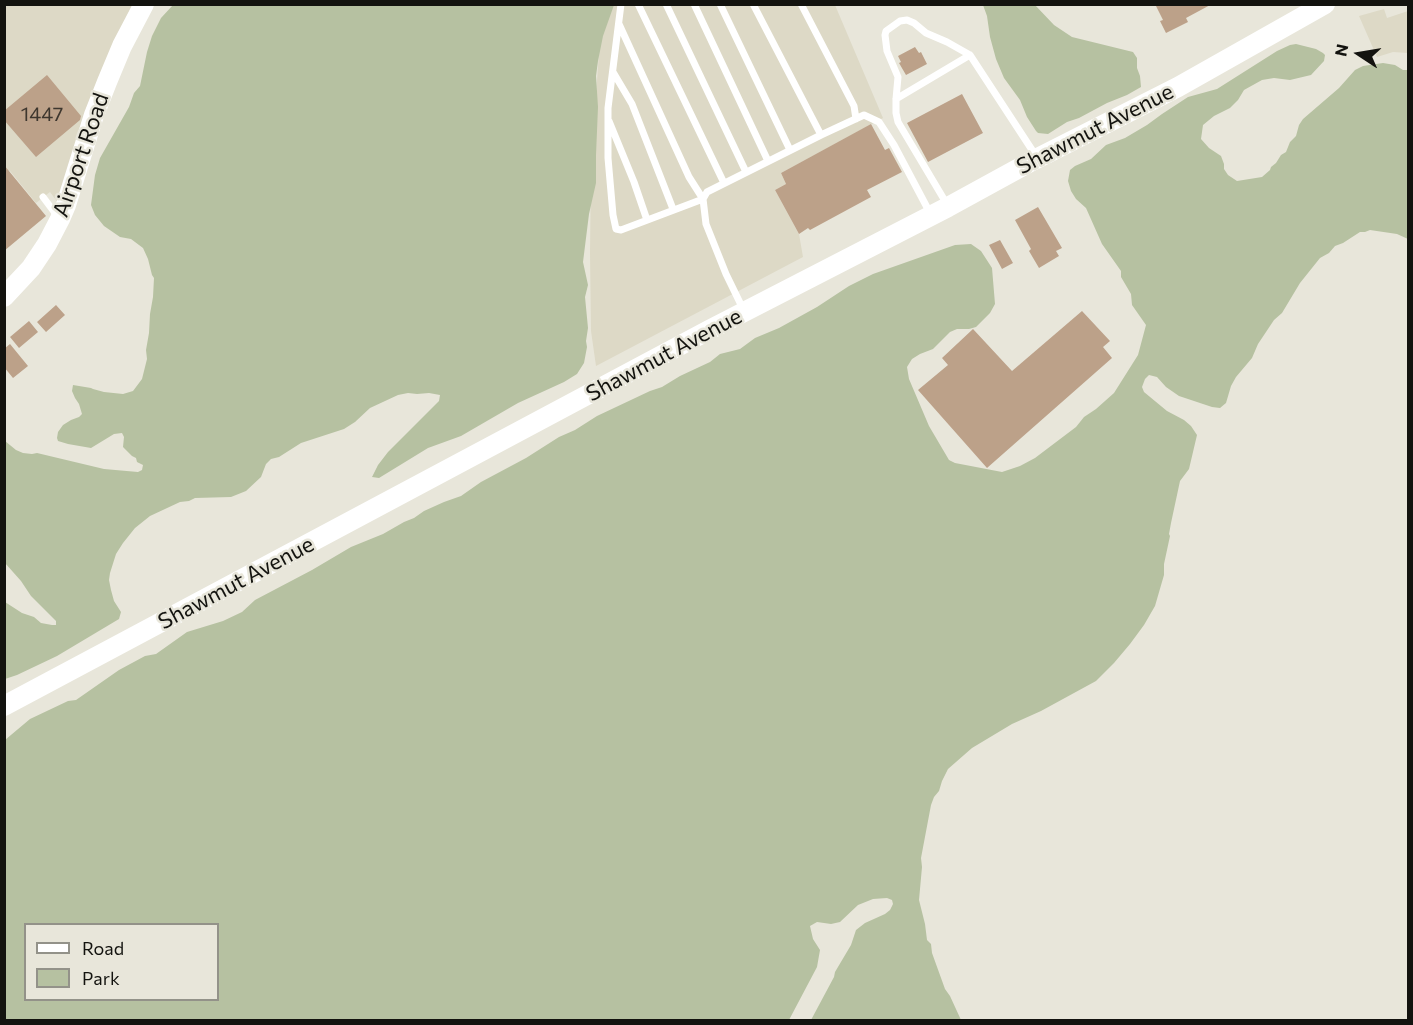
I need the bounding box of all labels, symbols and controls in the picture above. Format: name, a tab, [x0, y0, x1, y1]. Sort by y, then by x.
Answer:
north arrow	[1329, 24, 1389, 84]
text: N	[1330, 42, 1351, 58]
street label: Shawmut Avenue	[1012, 78, 1178, 180]
street label: Airport Road	[47, 90, 115, 220]
house number: 1447	[21, 102, 63, 126]
street label: Shawmut Avenue	[582, 303, 746, 407]
street label: Shawmut Avenue	[154, 531, 318, 635]
legend	[24, 923, 219, 1001]
text: Road	[82, 937, 124, 959]
text: Park	[82, 967, 120, 989]

